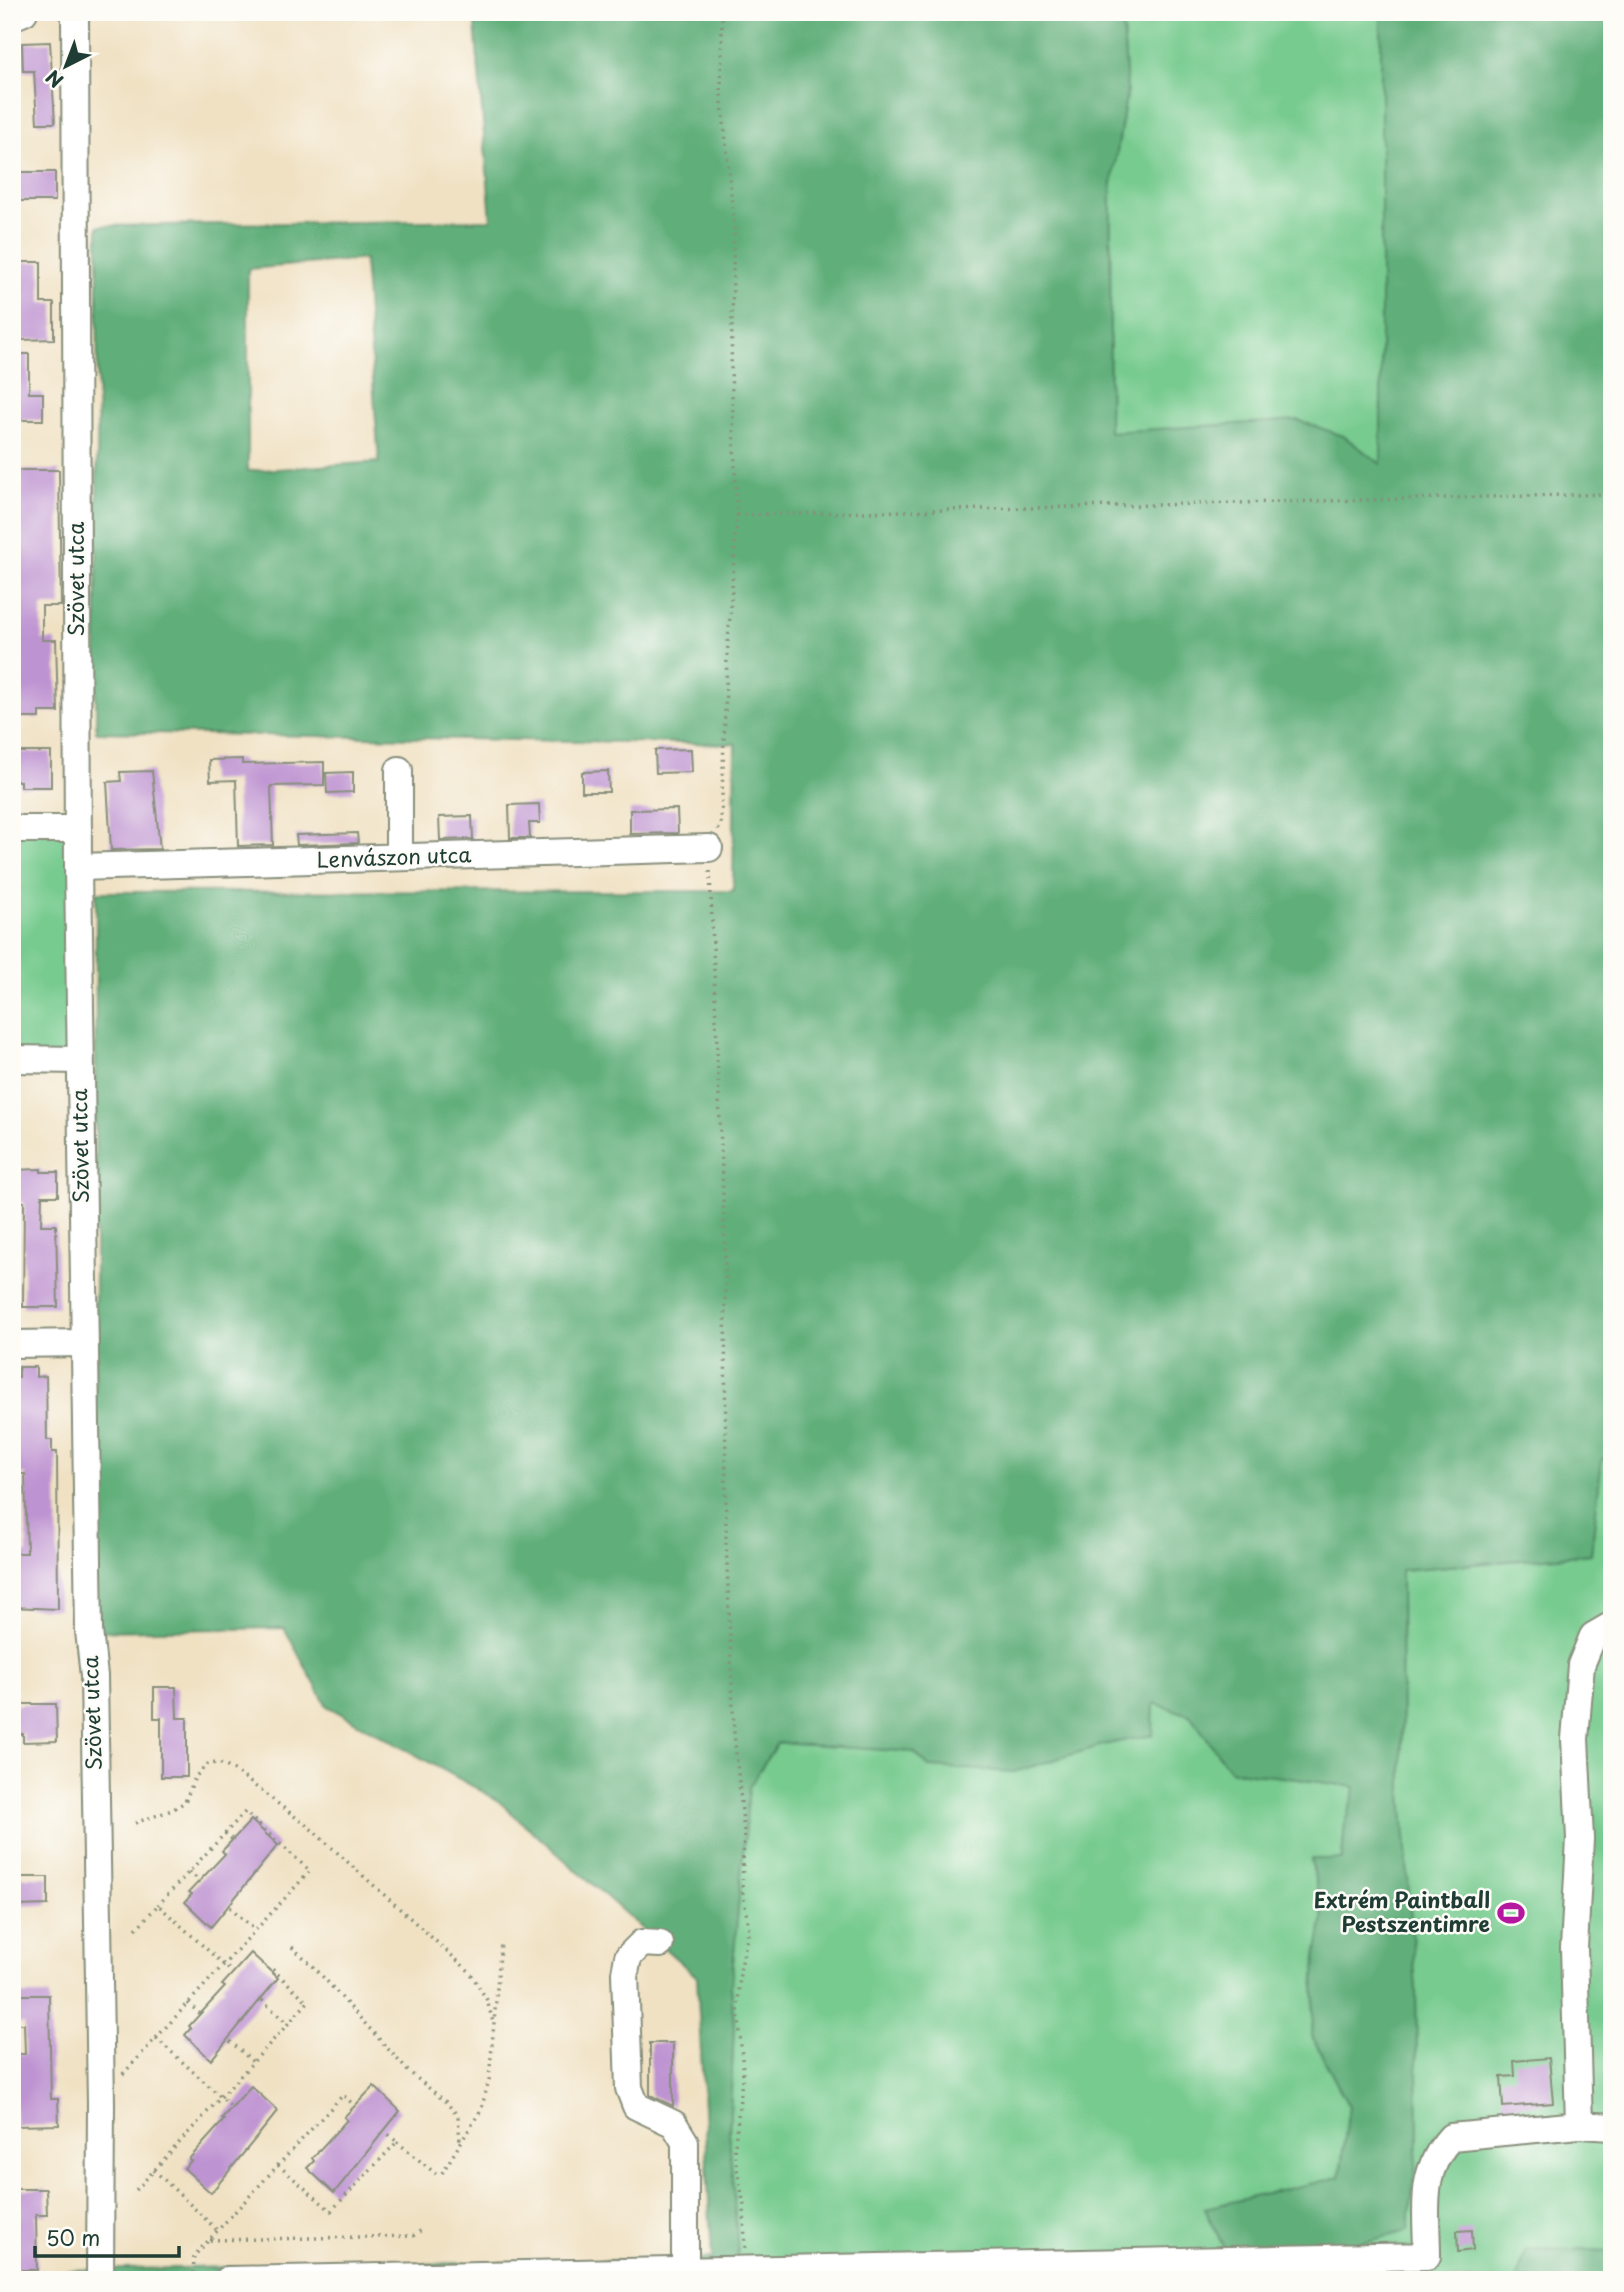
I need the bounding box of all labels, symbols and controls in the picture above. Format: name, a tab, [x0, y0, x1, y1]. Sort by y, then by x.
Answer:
north arrow	[32, 32, 102, 102]
text: N	[39, 64, 69, 95]
street label: Szövet utca	[59, 522, 91, 636]
street label: Lenvászon utca	[316, 837, 472, 875]
street label: Szövet utca	[62, 1088, 96, 1204]
street label: Szövet utca	[73, 1655, 109, 1771]
place label: Extrém Paintball Pestszentimre	[1314, 1883, 1490, 1939]
sports icon: Extrém Paintball Pestszentimre	[1496, 1898, 1526, 1928]
scale bar	[35, 2215, 178, 2259]
text: 50 m	[46, 2221, 100, 2253]

